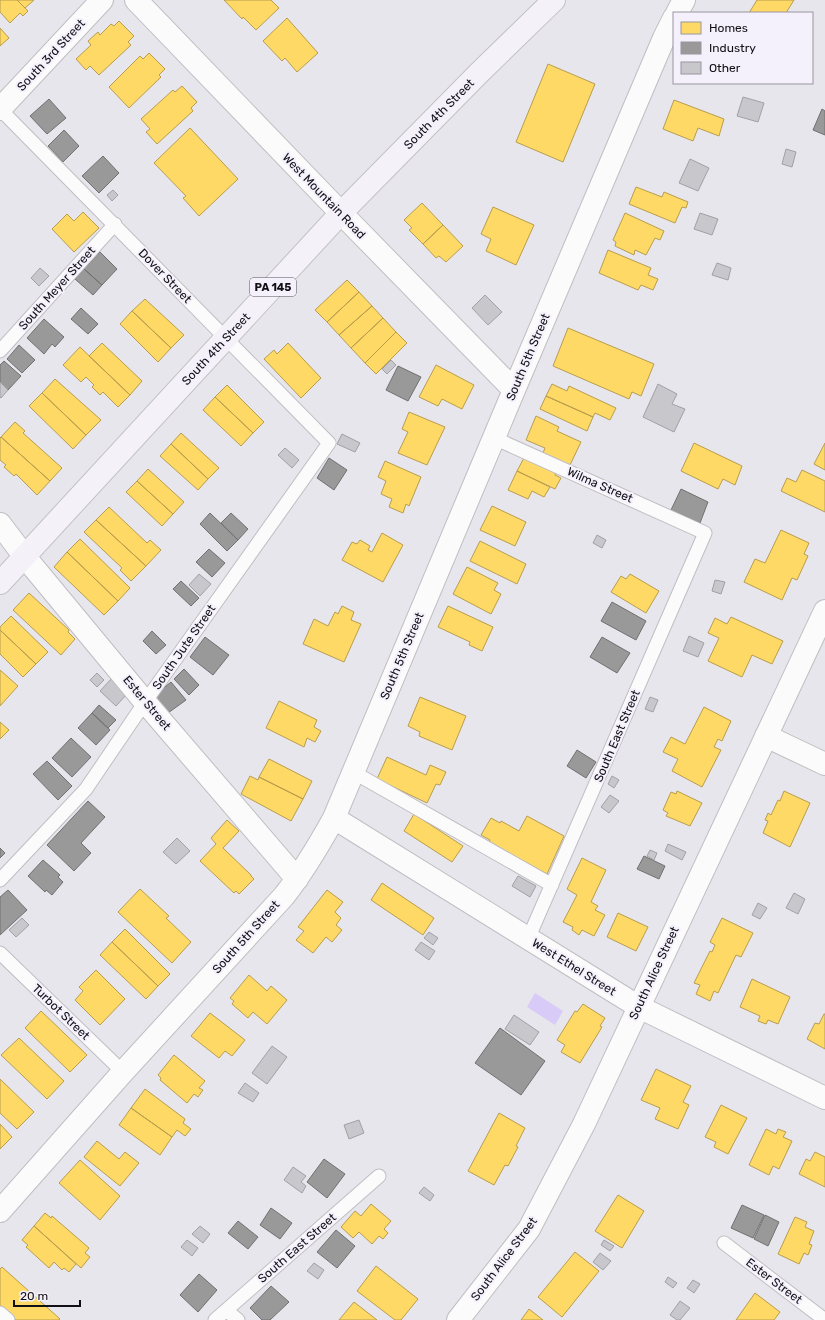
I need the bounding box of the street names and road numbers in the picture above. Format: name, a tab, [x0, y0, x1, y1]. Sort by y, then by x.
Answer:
street label: South 3rd Street	[14, 16, 88, 94]
street label: South 4th Street	[401, 76, 477, 152]
street label: West Mountain Road	[280, 150, 368, 242]
street label: South Meyer Street	[16, 243, 98, 333]
street label: Dover Street	[136, 246, 195, 306]
road number: PA 145	[250, 278, 296, 296]
street label: South 4th Street	[179, 310, 253, 388]
street label: South 5th Street	[503, 311, 553, 403]
street label: Wilma Street	[565, 464, 635, 506]
street label: South Jute Street	[149, 602, 219, 692]
street label: South 5th Street	[377, 610, 427, 702]
street label: Ester Street	[120, 673, 174, 733]
street label: South East Street	[591, 687, 643, 784]
street label: South 5th Street	[210, 897, 283, 976]
street label: South Alice Street	[626, 924, 682, 1022]
street label: West Ethel Street	[529, 936, 619, 999]
street label: Turbot Street	[29, 981, 93, 1043]
street label: South East Street	[255, 1210, 339, 1286]
street label: South Alice Street	[468, 1214, 540, 1304]
street label: Ester Street	[743, 1255, 805, 1307]

